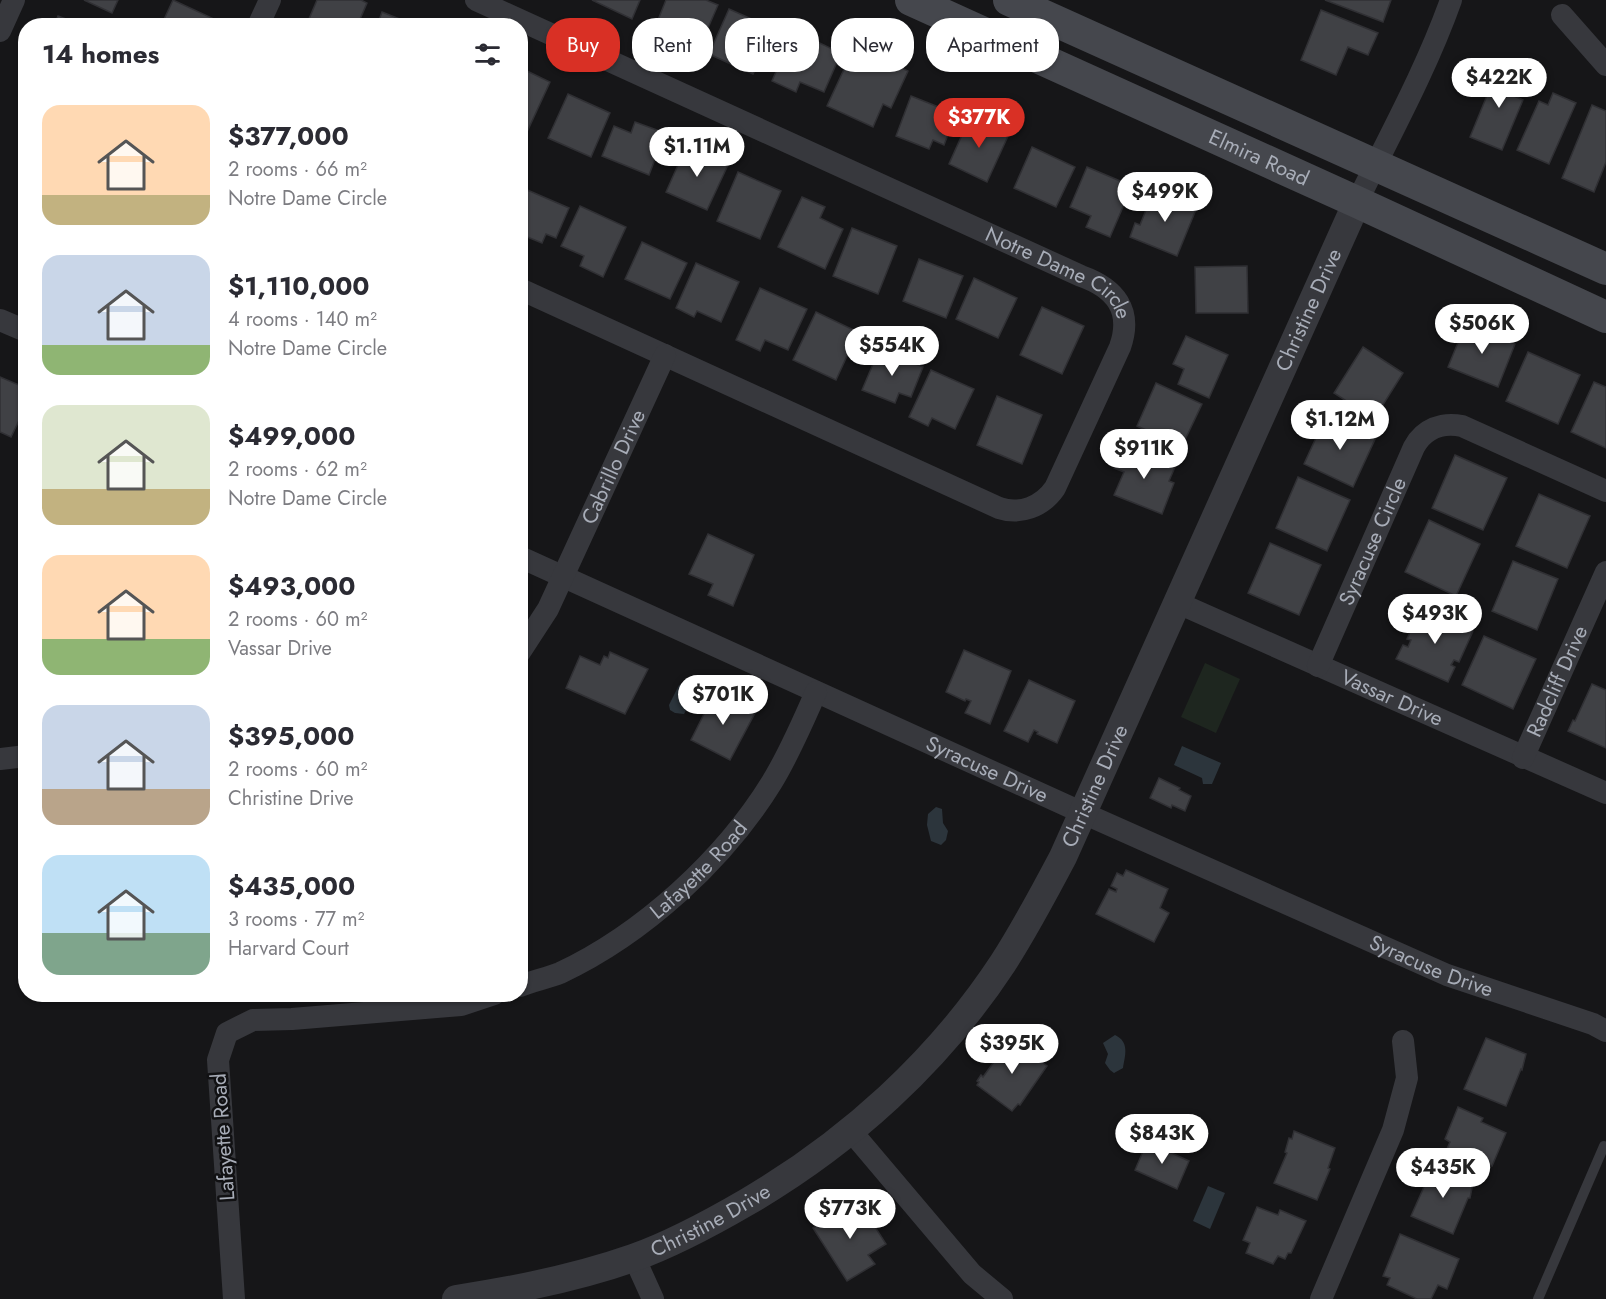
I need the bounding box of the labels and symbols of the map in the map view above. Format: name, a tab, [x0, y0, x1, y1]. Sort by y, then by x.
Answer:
pin: $422K	[1457, 58, 1541, 109]
pin: $377K	[937, 98, 1021, 149]
street label: Elmira Road	[1204, 122, 1314, 193]
pin: $1.11M	[648, 127, 746, 178]
pin: $499K	[1123, 172, 1207, 223]
street label: Notre Dame Circle	[981, 219, 1139, 322]
street label: Christine Drive	[1268, 243, 1349, 376]
pin: $506K	[1440, 304, 1524, 355]
pin: $554K	[850, 326, 934, 377]
pin: $1.12M	[1291, 400, 1389, 451]
street label: Cabrillo Drive	[574, 404, 653, 529]
pin: $911K	[1102, 429, 1186, 480]
street label: Syracuse Circle	[1331, 472, 1414, 610]
pin: $493K	[1393, 594, 1477, 645]
street label: Radcliff Drive	[1519, 621, 1595, 742]
street label: Vassar Drive	[1336, 662, 1448, 734]
pin: $701K	[681, 675, 765, 726]
street label: Christine Drive	[1054, 720, 1136, 852]
street label: Syracuse Drive	[921, 728, 1053, 810]
street label: Lafayette Road	[643, 814, 755, 926]
street label: Syracuse Drive	[1364, 927, 1497, 1005]
pin: $395K	[970, 1024, 1054, 1075]
street label: Lafayette Road	[204, 1072, 242, 1202]
pin: $843K	[1120, 1114, 1204, 1165]
pin: $435K	[1401, 1148, 1485, 1199]
street label: Christine Drive	[646, 1176, 776, 1265]
pin: $773K	[808, 1189, 892, 1240]

